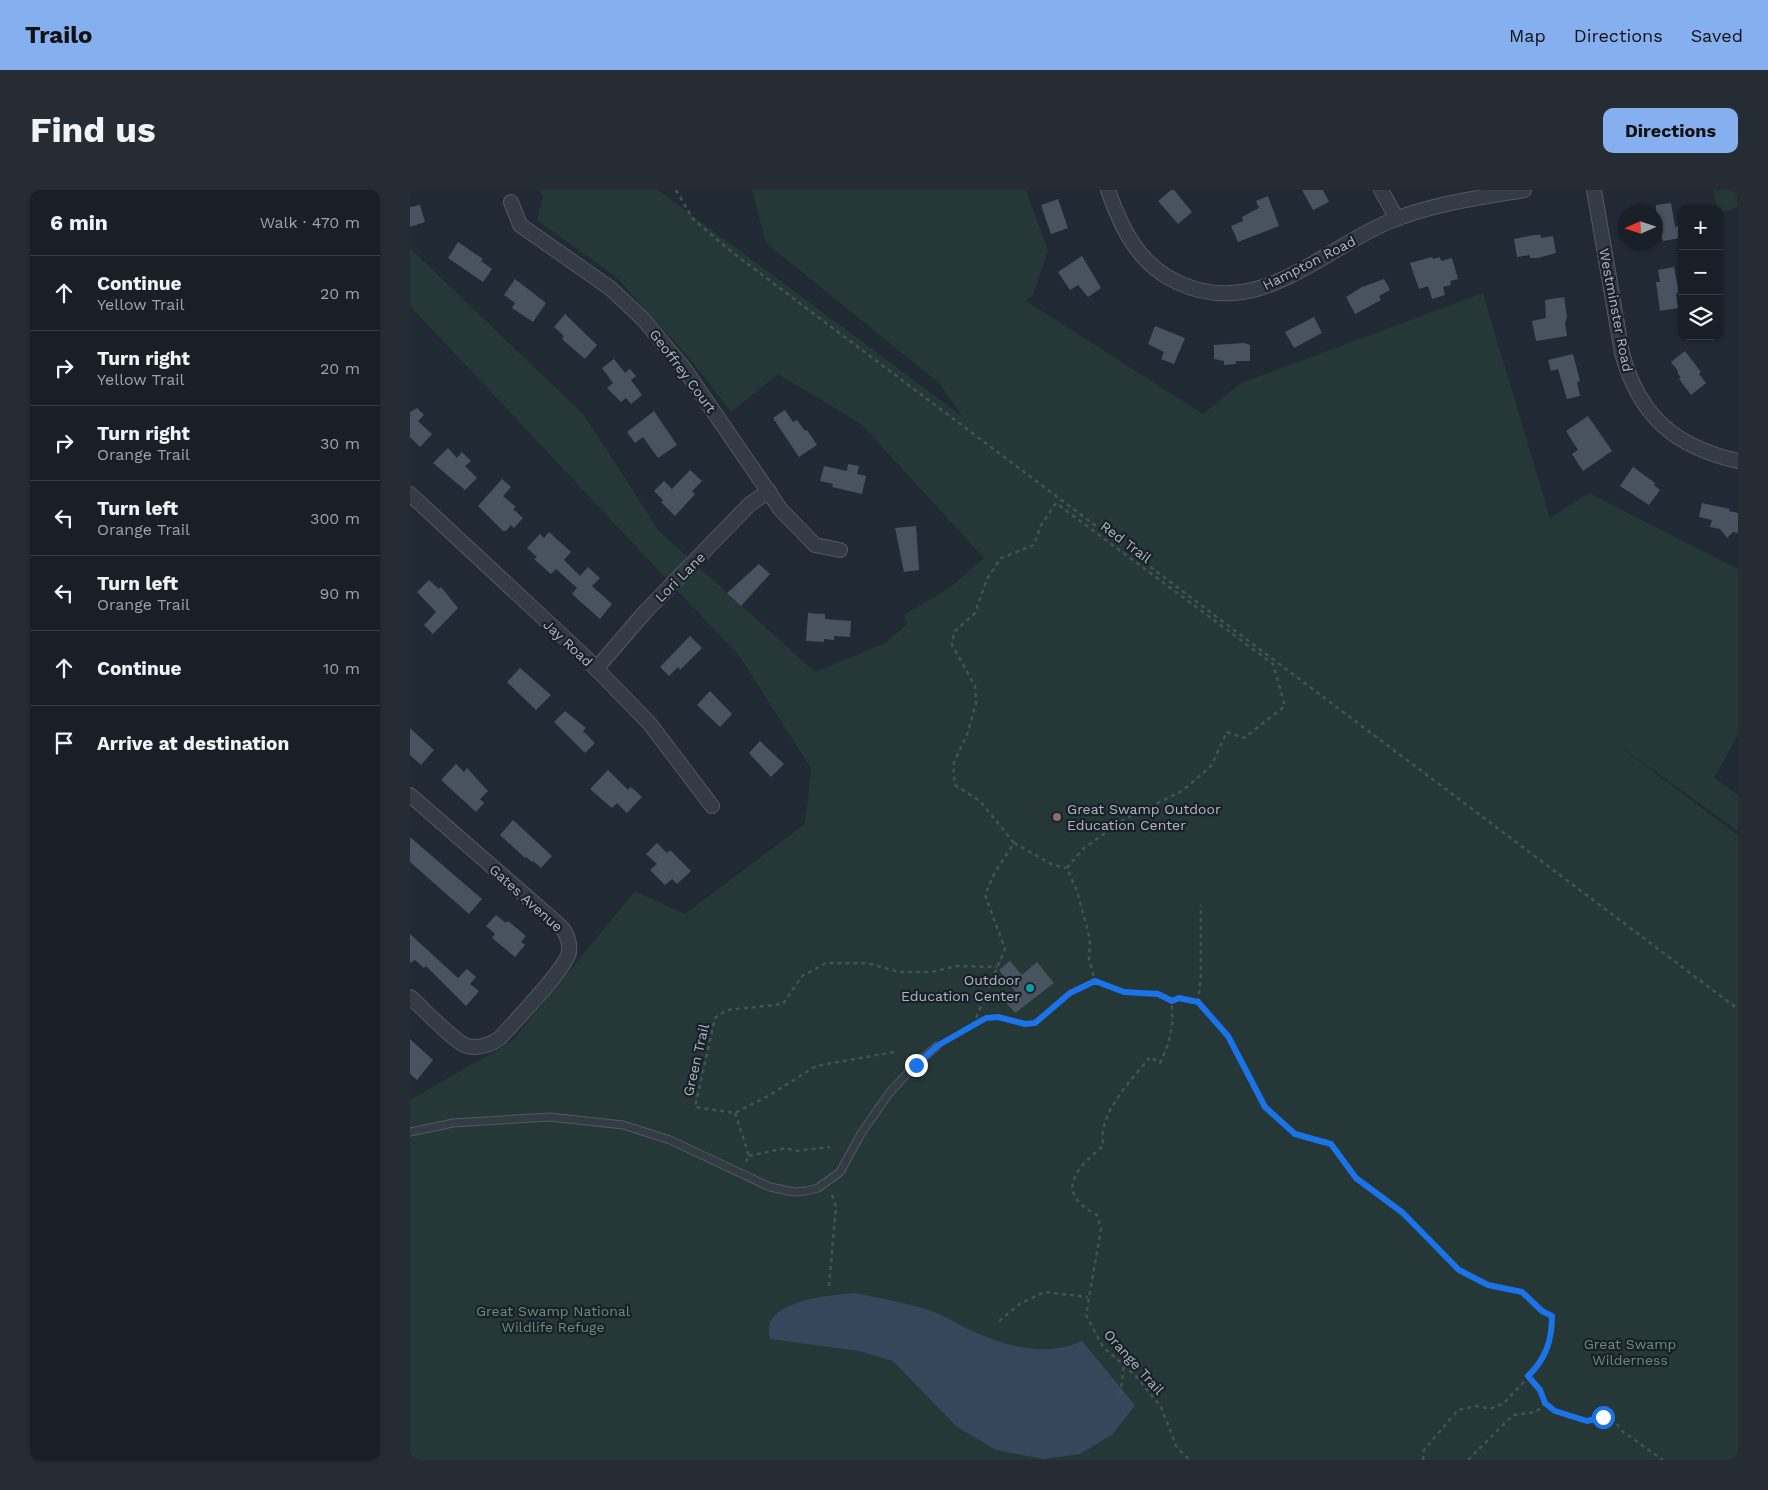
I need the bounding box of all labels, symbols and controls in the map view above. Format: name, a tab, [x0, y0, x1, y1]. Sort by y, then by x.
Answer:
text: Trailo	[25, 21, 92, 49]
text: Map	[1509, 25, 1546, 46]
text: Directions	[1574, 25, 1663, 46]
text: Saved	[1691, 25, 1743, 46]
button: Directions	[1603, 108, 1738, 153]
text: Find us	[30, 109, 156, 151]
north arrow	[1618, 205, 1663, 250]
map controls	[1678, 205, 1723, 340]
button: +	[1678, 205, 1723, 250]
text: 6 min	[50, 210, 108, 235]
text: Walk · 470 m	[260, 213, 360, 232]
street label: Hampton Road	[1260, 233, 1358, 293]
street label: Westminster Road	[1596, 247, 1636, 373]
button: −	[1678, 250, 1723, 295]
text: Continue	[97, 272, 181, 295]
icon: ahead	[50, 279, 78, 307]
text: 20 m	[320, 284, 360, 303]
text: Yellow Trail	[97, 295, 185, 314]
button: layers	[1678, 295, 1723, 340]
street label: Geoffrey Court	[646, 326, 720, 416]
text: Turn right	[97, 347, 190, 370]
icon: right	[50, 354, 78, 382]
text: 20 m	[320, 359, 360, 378]
text: Yellow Trail	[97, 370, 185, 389]
text: Turn right	[97, 422, 190, 445]
icon: right	[50, 429, 78, 457]
text: 30 m	[320, 434, 360, 453]
text: Orange Trail	[97, 445, 190, 464]
text: Turn left	[97, 497, 178, 520]
icon: left	[50, 504, 78, 532]
text: 300 m	[310, 509, 360, 528]
street label: Red Trail	[1098, 518, 1155, 567]
text: Orange Trail	[97, 520, 190, 539]
street label: Lori Lane	[652, 549, 708, 605]
text: Turn left	[97, 572, 178, 595]
icon: left	[50, 579, 78, 607]
text: 90 m	[319, 584, 360, 603]
text: Orange Trail	[97, 595, 190, 614]
street label: Jay Road	[540, 616, 596, 670]
icon: ahead	[50, 654, 78, 682]
text: Continue	[97, 657, 181, 680]
text: 10 m	[323, 659, 360, 678]
icon: arrive	[50, 729, 78, 757]
text: Arrive at destination	[97, 732, 289, 755]
place label: Great Swamp Outdoor Education Center	[1067, 801, 1221, 833]
marker: Great Swamp Outdoor Education Center	[1051, 811, 1063, 823]
street label: Gates Avenue	[486, 861, 566, 935]
place label: Outdoor Education Center	[901, 972, 1020, 1004]
marker: Outdoor Education Center	[1024, 982, 1036, 994]
street label: Green Trail	[680, 1022, 712, 1098]
route end	[905, 1054, 928, 1077]
park label: Great Swamp National Wildlife Refuge	[476, 1303, 631, 1335]
street label: Orange Trail	[1101, 1326, 1168, 1398]
park label: Great Swamp Wilderness	[1584, 1336, 1676, 1368]
route start	[1592, 1406, 1615, 1429]

